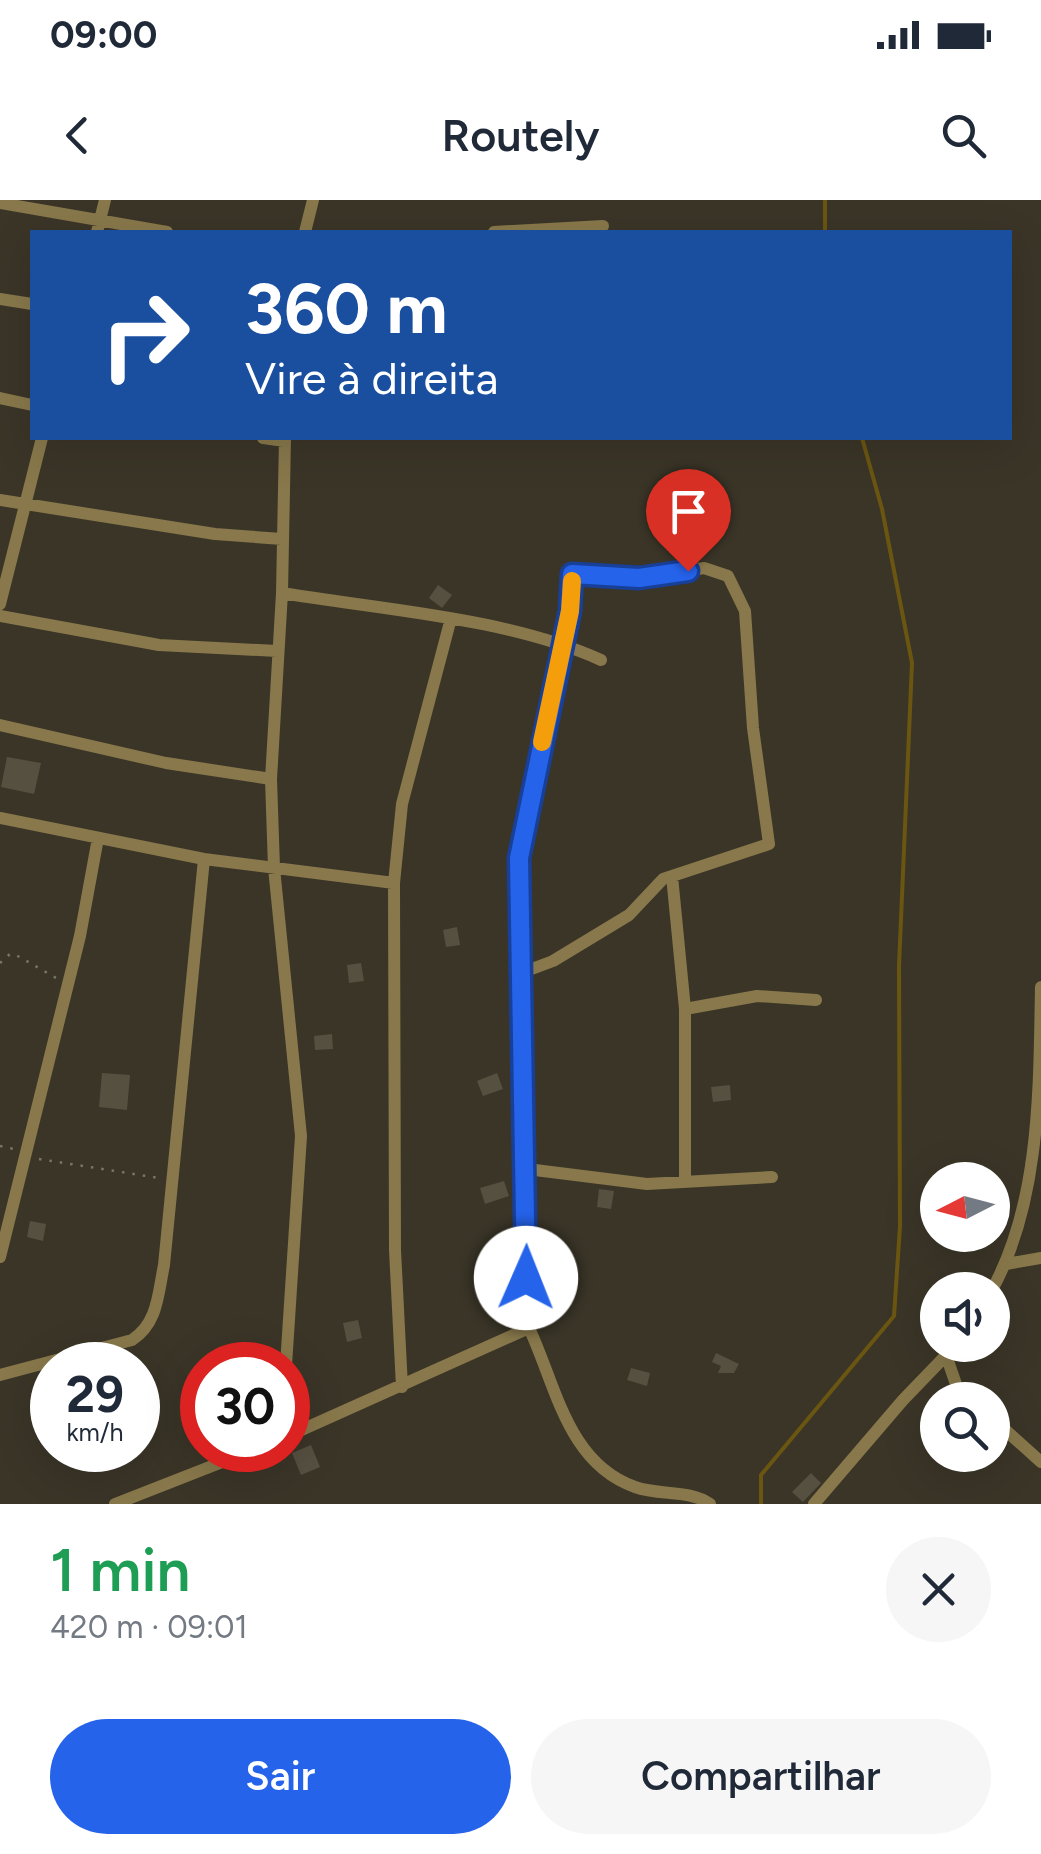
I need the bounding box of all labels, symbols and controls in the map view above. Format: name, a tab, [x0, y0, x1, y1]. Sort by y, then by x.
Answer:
text: 09:00	[50, 12, 157, 58]
icon: back	[50, 108, 105, 163]
text: Routely	[441, 108, 600, 162]
icon: search	[936, 108, 991, 163]
text: 360 m	[245, 266, 448, 351]
icon: right	[80, 270, 210, 400]
text: Vire à direita	[245, 351, 498, 405]
pin	[646, 469, 731, 572]
icon: arrive	[661, 484, 716, 539]
north arrow	[920, 1162, 1010, 1252]
map controls	[920, 1162, 1010, 1472]
position arrow	[474, 1226, 578, 1330]
button: sound	[920, 1272, 1010, 1362]
speed limit sign: 30	[180, 1342, 310, 1472]
text: 29	[66, 1364, 124, 1425]
button: search	[920, 1382, 1010, 1472]
text: km/h	[66, 1417, 124, 1447]
text: 1 min	[50, 1534, 190, 1606]
button: close	[886, 1537, 991, 1642]
text: 420 m · 09:01	[50, 1608, 248, 1646]
button: Sair	[50, 1719, 511, 1834]
button: Compartilhar	[531, 1719, 991, 1834]

